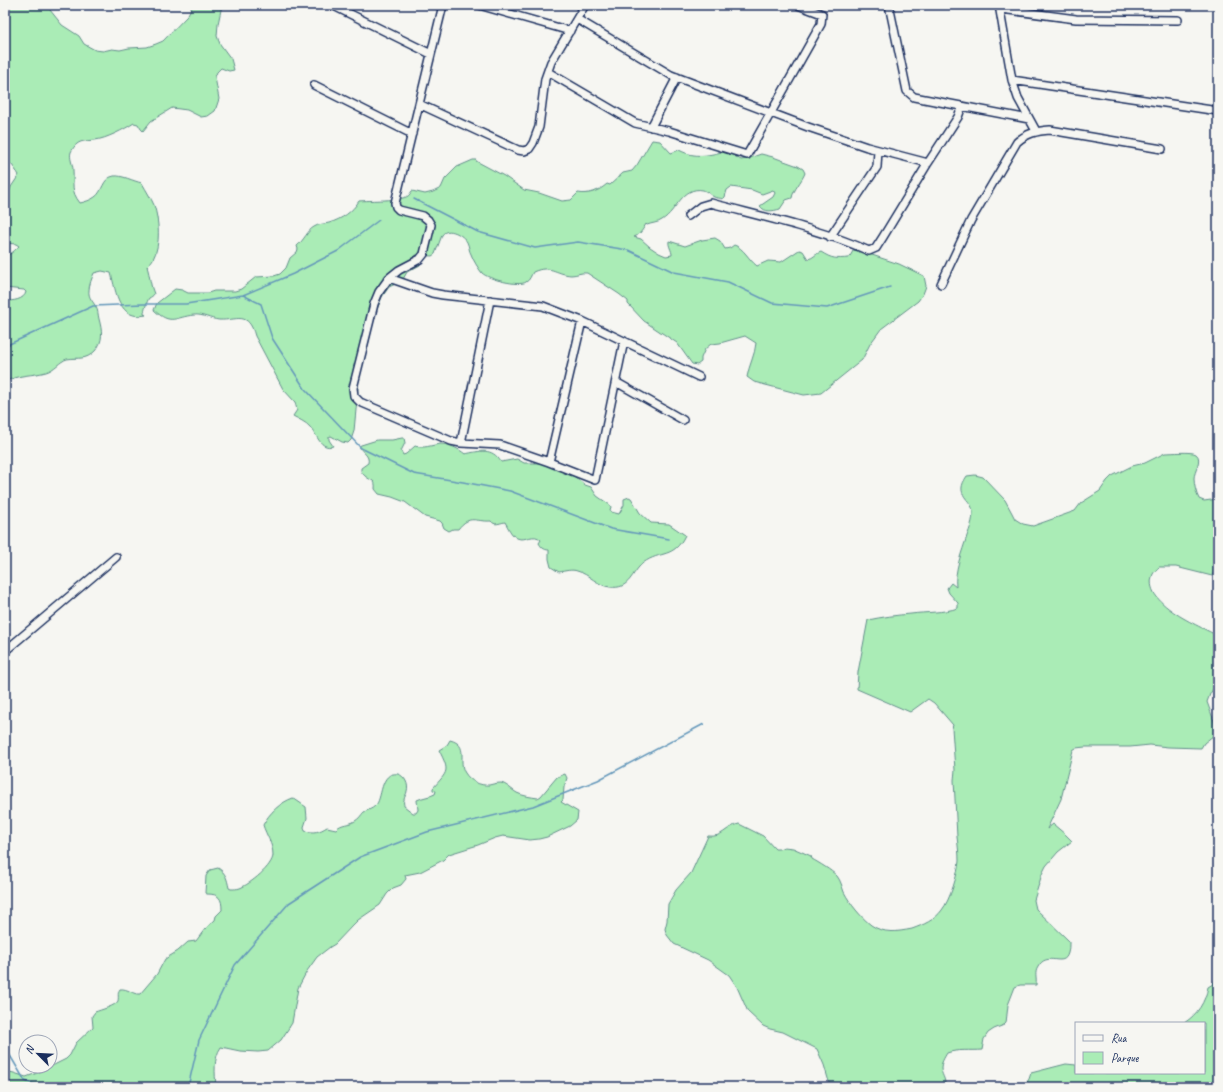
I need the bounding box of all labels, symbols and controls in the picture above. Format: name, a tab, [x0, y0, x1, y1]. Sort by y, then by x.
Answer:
legend	[1075, 1022, 1205, 1074]
text: Rua	[1111, 1030, 1128, 1046]
north arrow	[18, 1034, 58, 1074]
text: N	[21, 1042, 38, 1056]
text: Parque	[1111, 1050, 1140, 1066]

